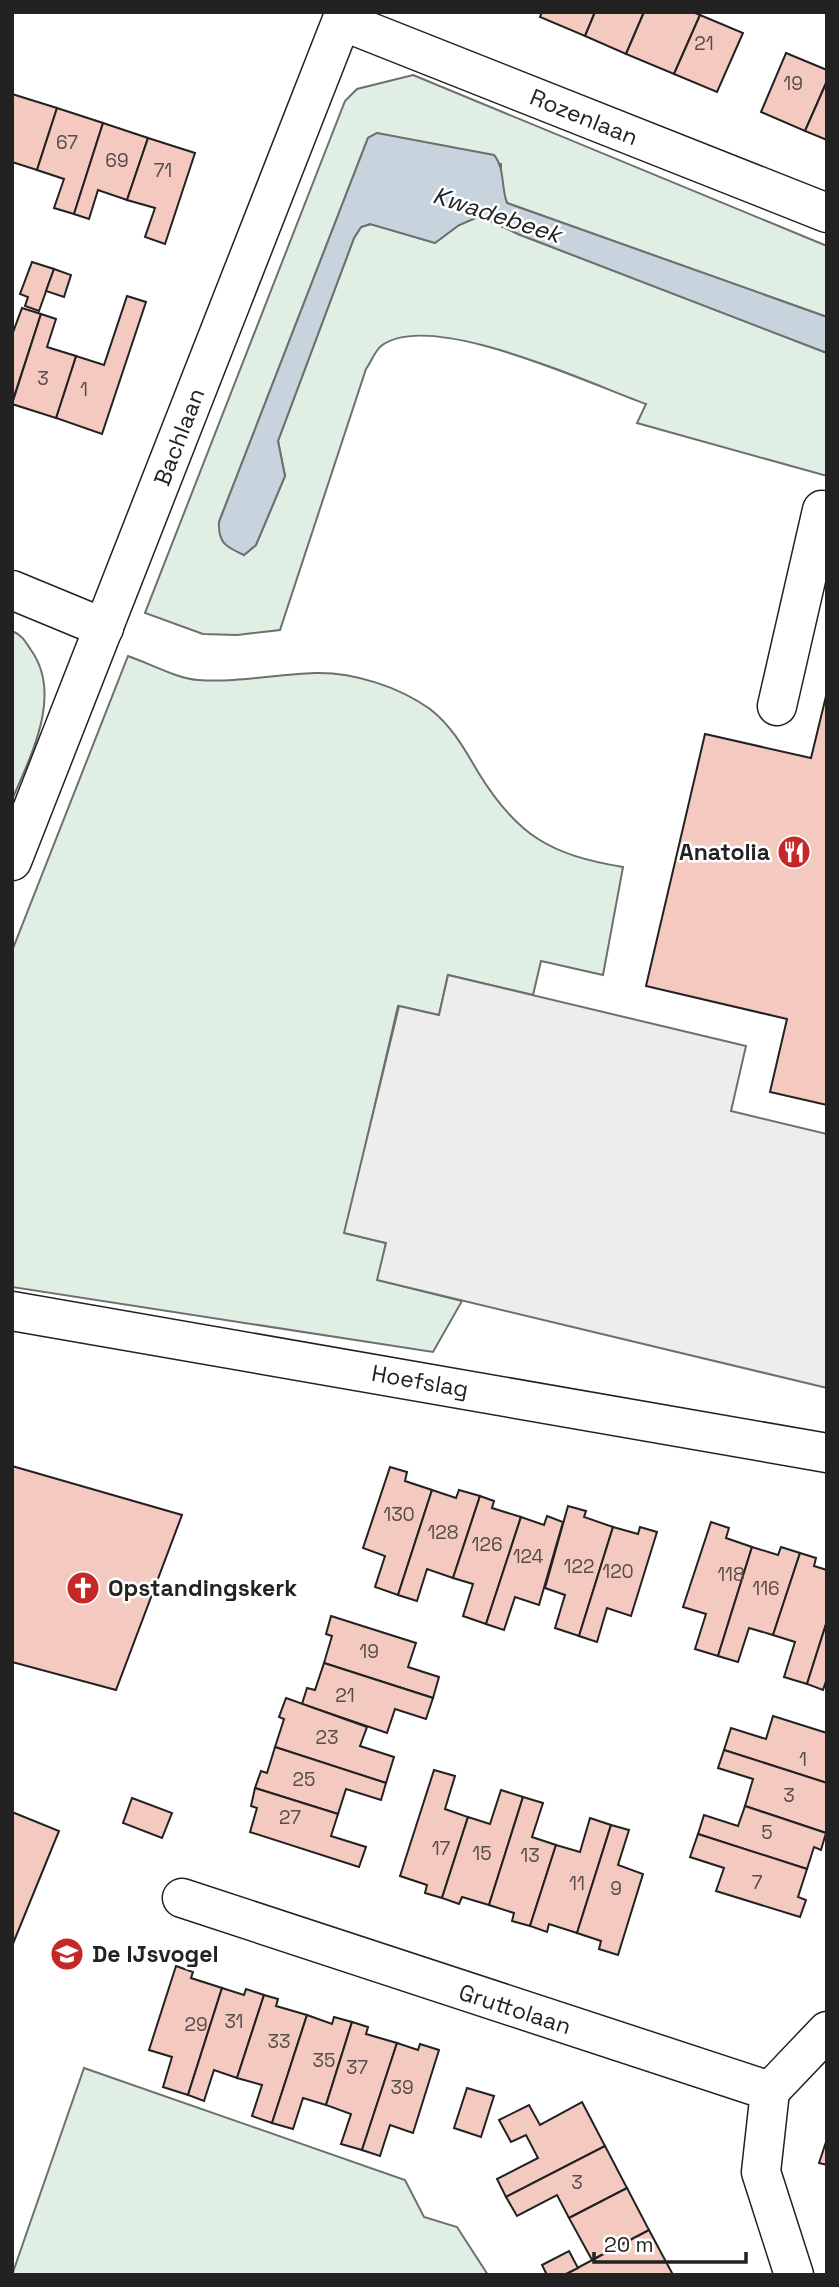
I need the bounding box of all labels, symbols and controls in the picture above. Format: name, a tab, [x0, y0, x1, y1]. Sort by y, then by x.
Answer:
house number: 21	[694, 31, 714, 56]
house number: 19	[783, 71, 803, 96]
street label: Rozenlaan	[526, 82, 642, 152]
house number: 67	[56, 130, 78, 155]
house number: 69	[105, 148, 129, 173]
house number: 71	[154, 158, 172, 183]
water label: Kwadebeek	[429, 179, 568, 251]
house number: 3	[37, 366, 49, 391]
house number: 1	[80, 377, 88, 402]
street label: Bachlaan	[147, 384, 211, 490]
restaurant icon: Anatolia	[775, 833, 813, 871]
place label: Anatolia	[679, 837, 770, 867]
street label: Hoefslag	[369, 1358, 471, 1404]
house number: 130	[383, 1502, 415, 1527]
house number: 128	[427, 1520, 459, 1545]
house number: 126	[471, 1532, 503, 1557]
house number: 124	[513, 1544, 543, 1569]
house number: 122	[564, 1554, 594, 1579]
house number: 120	[602, 1559, 634, 1584]
house number: 118	[717, 1562, 745, 1587]
church icon: Opstandingskerk	[64, 1569, 102, 1607]
place label: Opstandingskerk	[108, 1573, 297, 1603]
house number: 116	[752, 1576, 780, 1601]
house number: 19	[359, 1639, 379, 1664]
house number: 21	[335, 1683, 355, 1708]
house number: 23	[316, 1725, 338, 1750]
house number: 1	[799, 1747, 807, 1772]
house number: 25	[293, 1767, 315, 1792]
house number: 3	[783, 1783, 795, 1808]
house number: 27	[279, 1805, 301, 1830]
house number: 5	[761, 1820, 773, 1845]
house number: 17	[432, 1836, 451, 1861]
house number: 15	[472, 1841, 492, 1866]
house number: 13	[520, 1843, 540, 1868]
house number: 7	[752, 1870, 763, 1895]
house number: 11	[569, 1871, 585, 1896]
house number: 9	[610, 1876, 622, 1901]
school or university icon: De IJsvogel	[48, 1935, 86, 1973]
place label: De IJsvogel	[92, 1939, 219, 1969]
street label: Gruttolaan	[455, 1977, 575, 2041]
house number: 31	[224, 2009, 244, 2034]
house number: 29	[184, 2012, 208, 2037]
house number: 33	[268, 2029, 290, 2054]
house number: 35	[313, 2048, 335, 2073]
house number: 37	[346, 2055, 368, 2080]
house number: 39	[390, 2075, 414, 2100]
house number: 3	[571, 2170, 583, 2195]
scale bar	[594, 2220, 746, 2264]
text: 20 m	[604, 2231, 654, 2258]

